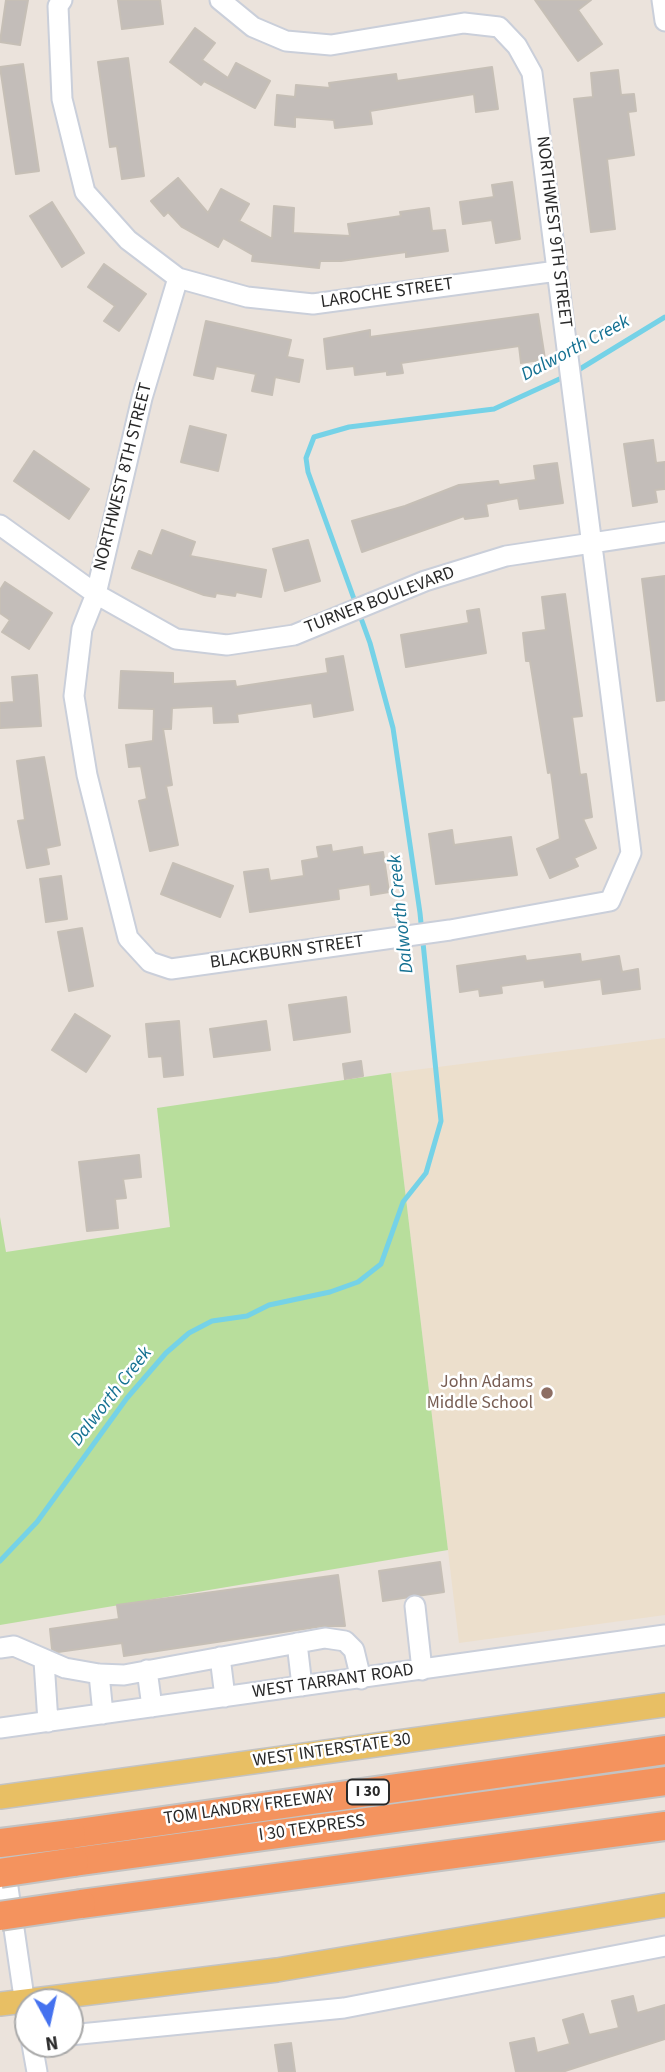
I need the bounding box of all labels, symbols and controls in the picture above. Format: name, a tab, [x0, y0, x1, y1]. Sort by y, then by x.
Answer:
street label: NORTHWEST 9TH STREET	[531, 135, 575, 329]
street label: LAROCHE STREET	[319, 274, 455, 314]
water label: Dalworth Creek	[518, 311, 634, 387]
street label: NORTHWEST 8TH STREET	[90, 381, 158, 573]
street label: TURNER BOULEVARD	[302, 562, 458, 640]
water label: Dalworth Creek	[384, 853, 420, 975]
street label: BLACKBURN STREET	[209, 932, 365, 974]
water label: Dalworth Creek	[66, 1343, 158, 1451]
place label: John Adams Middle School	[427, 1372, 533, 1414]
marker: John Adams Middle School	[539, 1385, 555, 1401]
street label: WEST TARRANT ROAD	[251, 1660, 415, 1704]
street label: WEST INTERSTATE 30	[252, 1729, 412, 1773]
road number: I 30	[347, 1780, 389, 1804]
street label: TOM LANDRY FREEWAY	[162, 1785, 336, 1831]
street label: I 30 TEXPRESS	[257, 1811, 367, 1847]
north arrow	[14, 1988, 84, 2058]
text: N	[44, 2028, 60, 2057]

